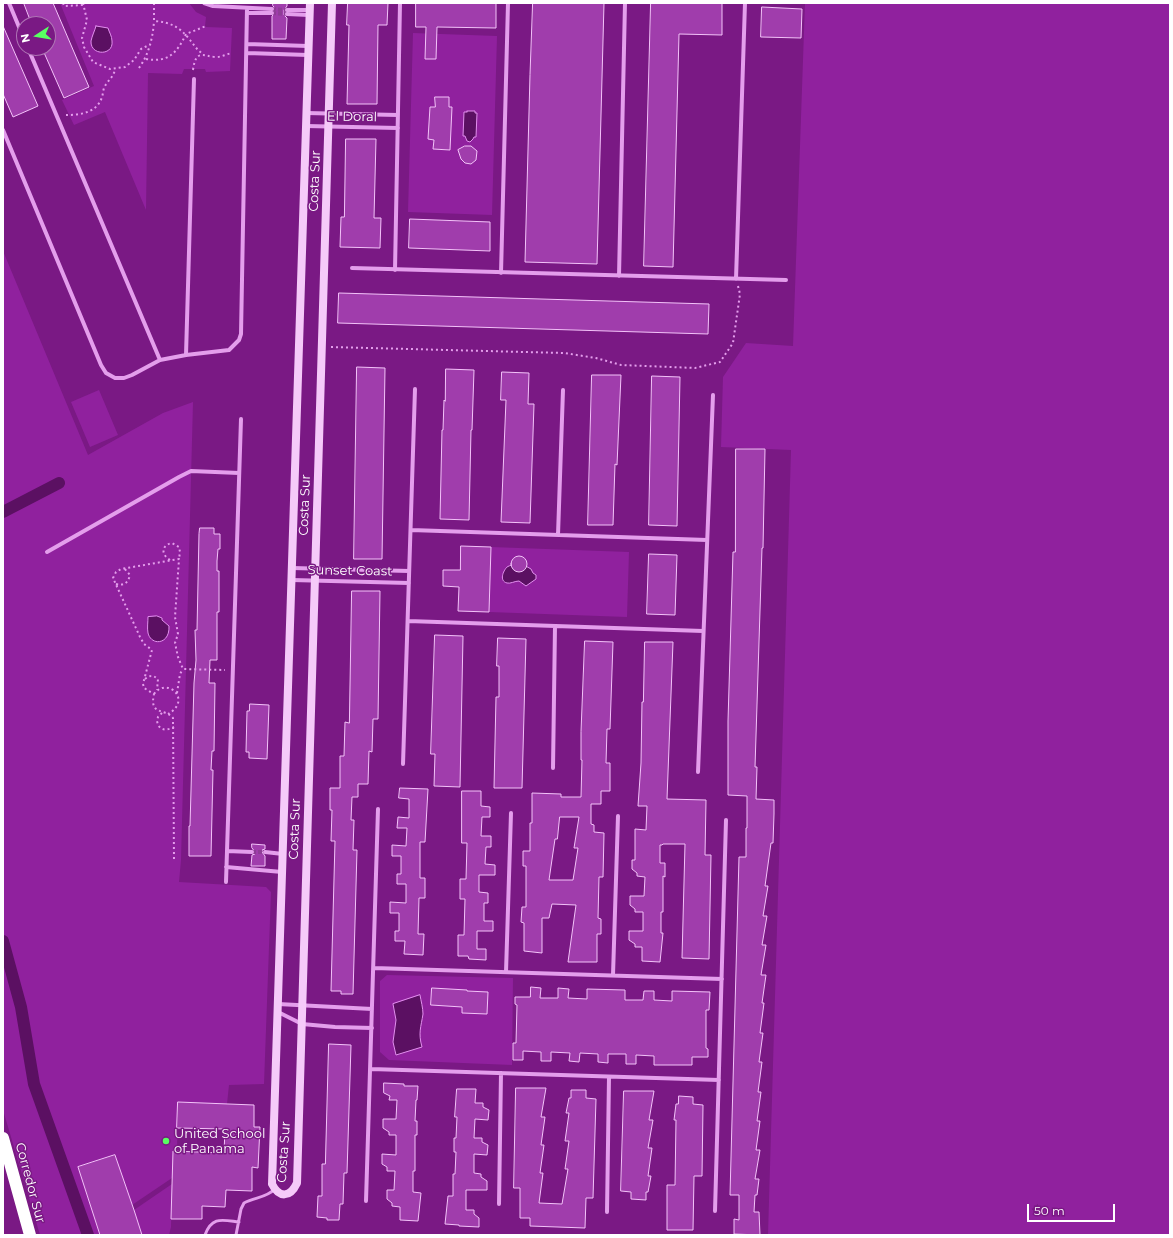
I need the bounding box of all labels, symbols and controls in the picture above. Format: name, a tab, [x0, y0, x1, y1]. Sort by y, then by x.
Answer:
north arrow	[16, 16, 56, 56]
text: N	[17, 32, 33, 44]
street label: El Doral	[327, 109, 377, 125]
street label: Costa Sur	[306, 150, 324, 212]
street label: Costa Sur	[296, 474, 314, 536]
street label: Sunset Coast	[308, 562, 392, 580]
street label: Costa Sur	[286, 798, 304, 860]
street label: Costa Sur	[274, 1121, 294, 1183]
place label: United School of Panama	[174, 1126, 265, 1157]
marker: United School of Panama	[161, 1136, 171, 1146]
street label: Corredor Sur	[12, 1141, 48, 1225]
scale bar	[1029, 1196, 1117, 1222]
text: 50 m	[1034, 1203, 1065, 1218]

